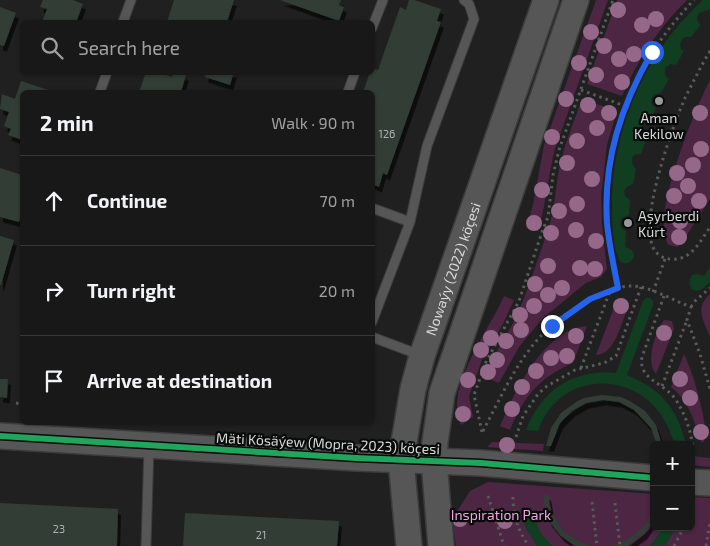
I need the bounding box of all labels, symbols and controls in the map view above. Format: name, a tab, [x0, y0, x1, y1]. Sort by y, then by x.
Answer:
search box	[20, 20, 375, 75]
icon: search	[38, 34, 66, 62]
text: Search here	[78, 36, 180, 59]
route start	[641, 41, 664, 64]
marker: Aman Kekilow	[653, 95, 665, 107]
place label: Aman Kekilow	[634, 109, 684, 142]
text: 2 min	[40, 110, 94, 135]
text: Walk · 90 m	[271, 113, 355, 132]
house number: 126	[379, 127, 395, 140]
icon: ahead	[40, 187, 68, 215]
text: Continue	[87, 189, 167, 212]
text: 70 m	[320, 191, 355, 210]
street label: Nowaýy (2022) köçesi	[421, 200, 483, 337]
place label: Aşyrberdi Kürt	[638, 207, 699, 240]
marker: Aşyrberdi Kürt	[622, 217, 634, 229]
icon: right	[40, 277, 68, 305]
text: Turn right	[87, 279, 175, 302]
text: 20 m	[319, 281, 355, 300]
route end	[541, 315, 564, 338]
icon: arrive	[40, 367, 68, 395]
text: Arrive at destination	[87, 369, 272, 392]
street label: Mäti Kösäýew (Mopra, 2023) köçesi	[216, 429, 440, 458]
map controls	[650, 441, 695, 531]
button: +	[650, 441, 695, 486]
button: −	[650, 486, 695, 531]
park label: Inspiration Park	[451, 506, 551, 523]
house number: 23	[53, 522, 65, 535]
house number: 21	[256, 528, 266, 541]

